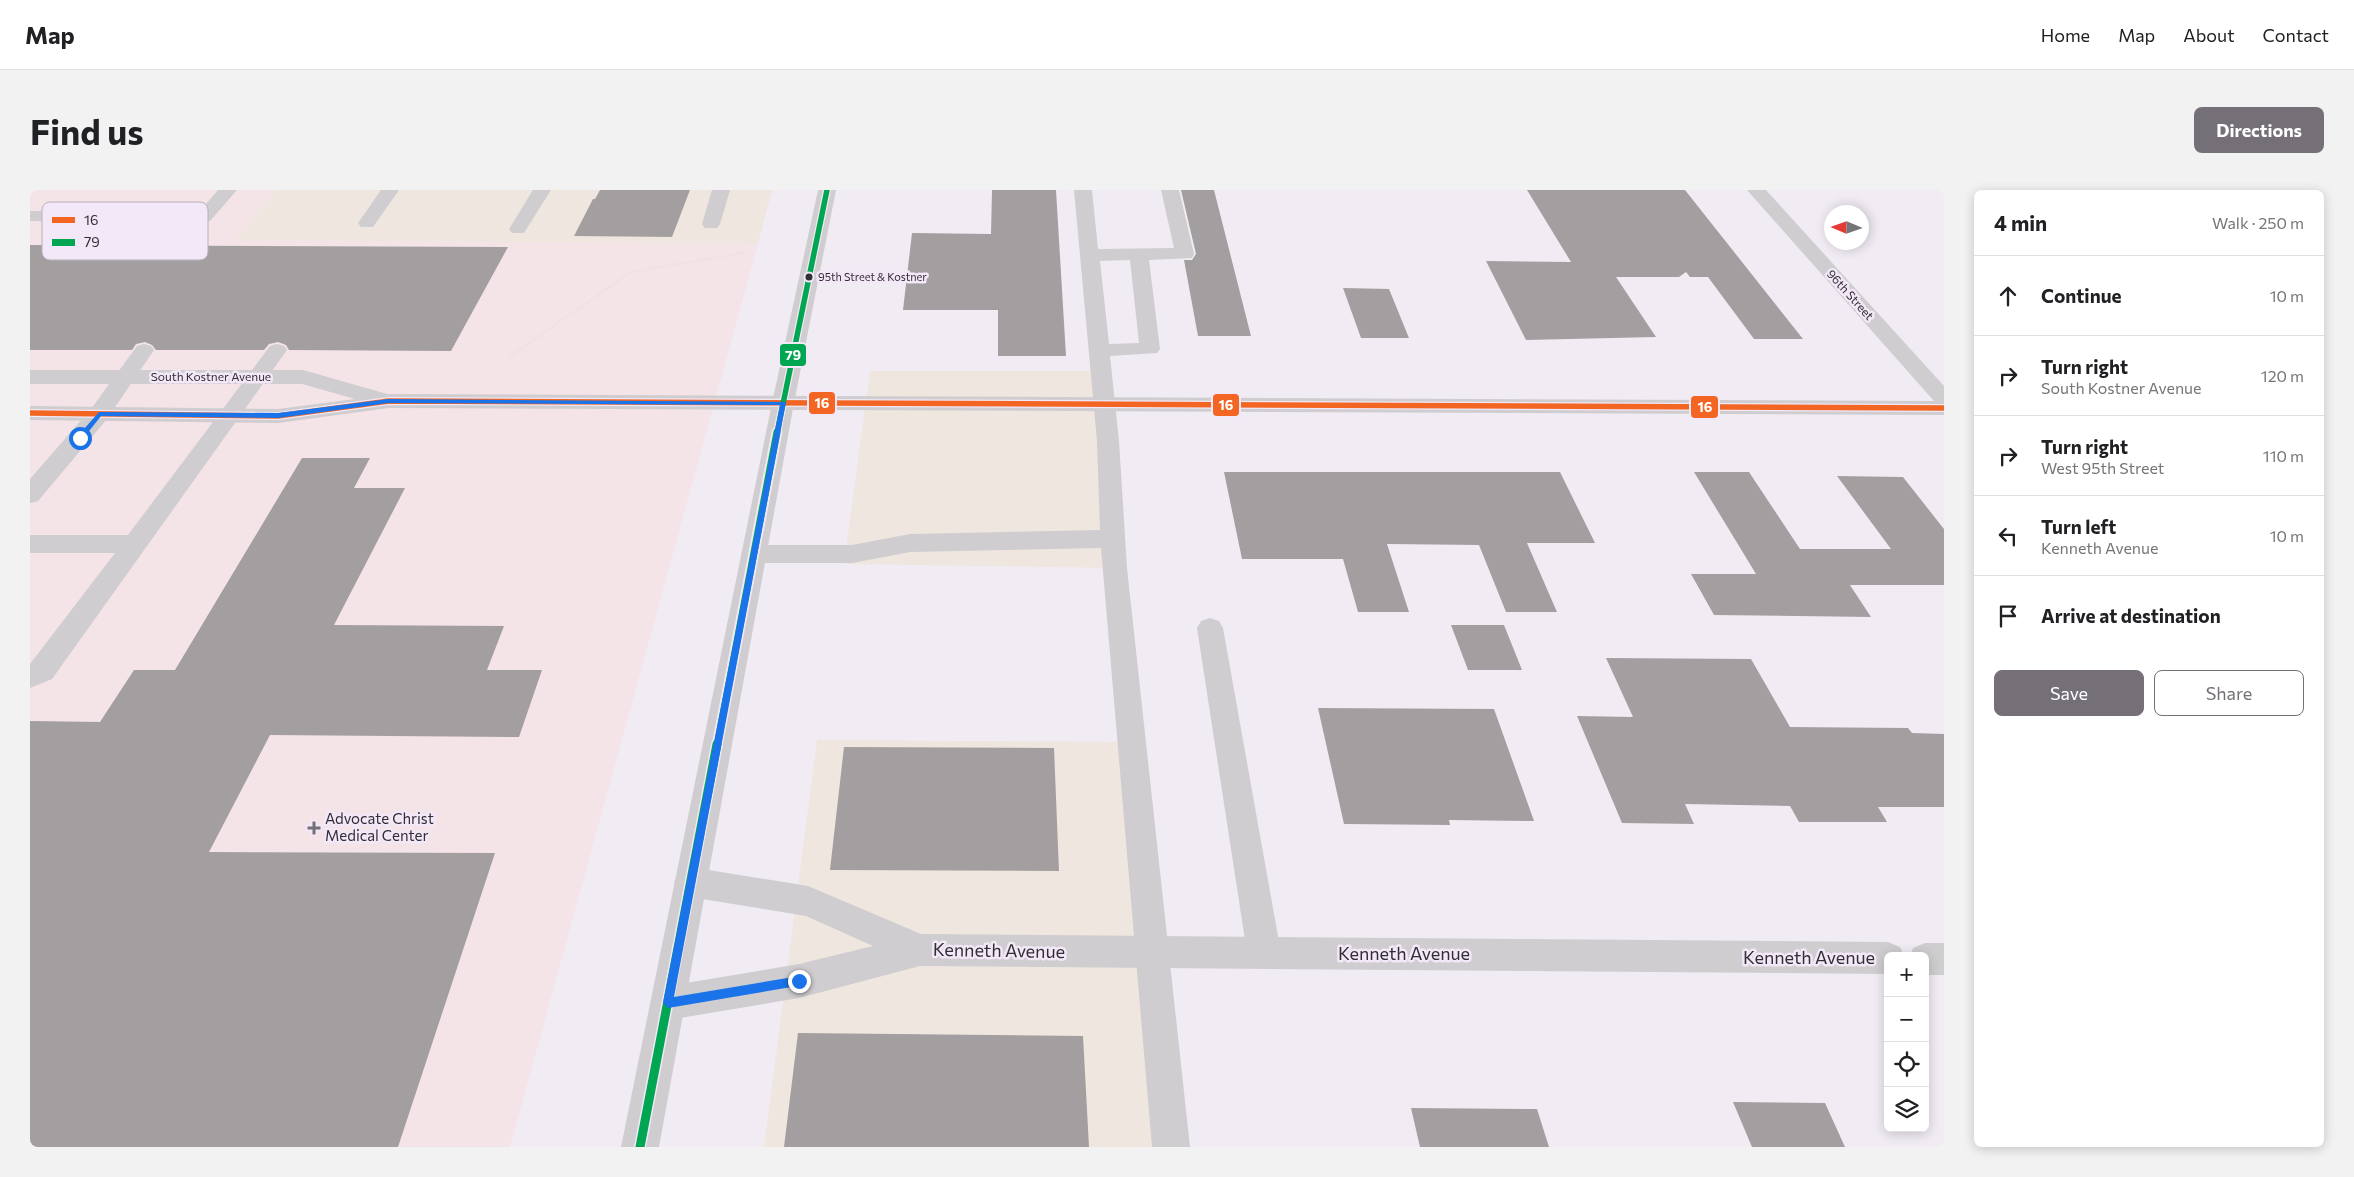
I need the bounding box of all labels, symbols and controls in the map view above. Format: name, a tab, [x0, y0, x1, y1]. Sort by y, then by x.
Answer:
text: Map	[25, 20, 75, 49]
text: Home	[2041, 24, 2090, 46]
text: Map	[2118, 24, 2155, 46]
text: About	[2183, 24, 2235, 46]
text: Contact	[2263, 24, 2329, 46]
button: Directions	[2194, 107, 2324, 153]
text: Find us	[30, 109, 144, 152]
legend	[42, 202, 208, 260]
north arrow	[1824, 205, 1869, 250]
text: 4 min	[1994, 210, 2047, 235]
text: 16	[84, 211, 98, 228]
text: Walk · 250 m	[2212, 213, 2304, 232]
text: 79	[84, 233, 100, 250]
street label: 96th Street	[1825, 266, 1877, 322]
place label: 95th Street & Kostner	[818, 270, 927, 283]
marker: 95th Street & Kostner	[804, 272, 814, 282]
icon: ahead	[1994, 282, 2022, 310]
text: Continue	[2041, 284, 2121, 307]
text: 10 m	[2270, 286, 2304, 305]
line badge: 79	[779, 343, 807, 367]
text: 79	[785, 346, 801, 363]
text: Turn right	[2041, 355, 2128, 378]
icon: right	[1994, 362, 2022, 390]
text: 120 m	[2261, 366, 2304, 385]
street label: South Kostner Avenue	[151, 369, 271, 383]
text: South Kostner Avenue	[2041, 378, 2201, 397]
line badge: 16	[808, 391, 836, 415]
line badge: 16	[1212, 393, 1240, 417]
text: 16	[815, 394, 830, 411]
line badge: 16	[1690, 395, 1719, 419]
text: 16	[1219, 396, 1234, 413]
text: 16	[1698, 398, 1713, 415]
route start	[69, 427, 92, 450]
text: Turn right	[2041, 435, 2128, 458]
icon: right	[1994, 442, 2022, 470]
text: 110 m	[2263, 446, 2304, 465]
text: West 95th Street	[2041, 458, 2164, 477]
text: Turn left	[2041, 515, 2116, 538]
icon: left	[1994, 522, 2022, 550]
text: 10 m	[2270, 526, 2304, 545]
text: Kenneth Avenue	[2041, 538, 2158, 557]
icon: arrive	[1994, 602, 2022, 630]
text: Arrive at destination	[2041, 604, 2221, 627]
button: Save	[1994, 670, 2144, 716]
button: Share	[2154, 670, 2304, 716]
place label: Advocate Christ Medical Center	[325, 809, 434, 844]
marker: Advocate Christ Medical Center	[307, 821, 321, 835]
street label: Kenneth Avenue	[933, 938, 1065, 962]
street label: Kenneth Avenue	[1338, 942, 1470, 964]
street label: Kenneth Avenue	[1743, 946, 1875, 968]
map controls	[1884, 952, 1929, 1132]
button: +	[1884, 952, 1929, 997]
route end	[788, 970, 811, 993]
button: −	[1884, 997, 1929, 1042]
button: locate	[1884, 1042, 1929, 1087]
button: layers	[1884, 1087, 1929, 1132]

